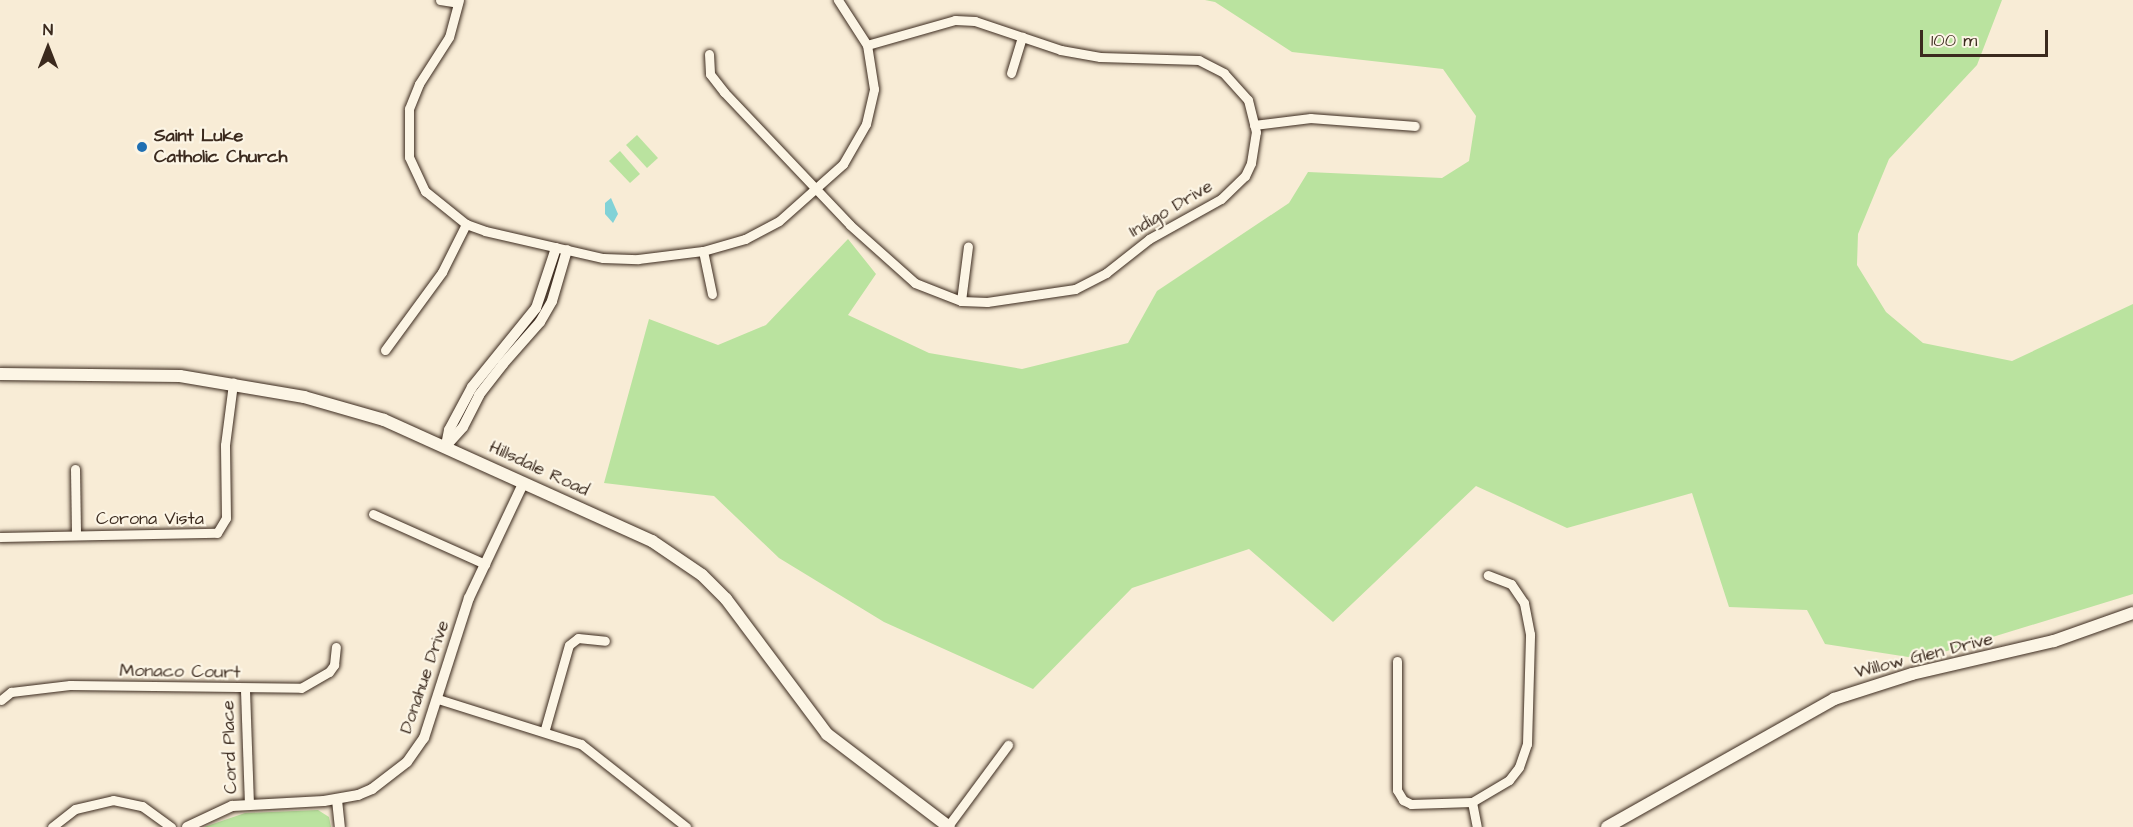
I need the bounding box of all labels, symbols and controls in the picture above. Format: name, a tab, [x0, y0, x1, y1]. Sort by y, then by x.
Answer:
north arrow	[18, 18, 78, 78]
scale bar	[1923, 18, 2050, 56]
text: N	[43, 19, 53, 41]
text: 100 m	[1931, 28, 1977, 53]
place label: Saint Luke Catholic Church	[154, 126, 287, 168]
marker: Saint Luke Catholic Church	[135, 140, 149, 154]
street label: Indigo Drive	[1125, 176, 1217, 242]
street label: Hillsdale Road	[486, 436, 592, 502]
street label: Corona Vista	[96, 508, 204, 530]
street label: Donahue Drive	[396, 618, 454, 736]
street label: Willow Glen Drive	[1853, 628, 1995, 684]
street label: Monaco Court	[119, 660, 241, 684]
street label: Cord Place	[218, 700, 242, 794]

